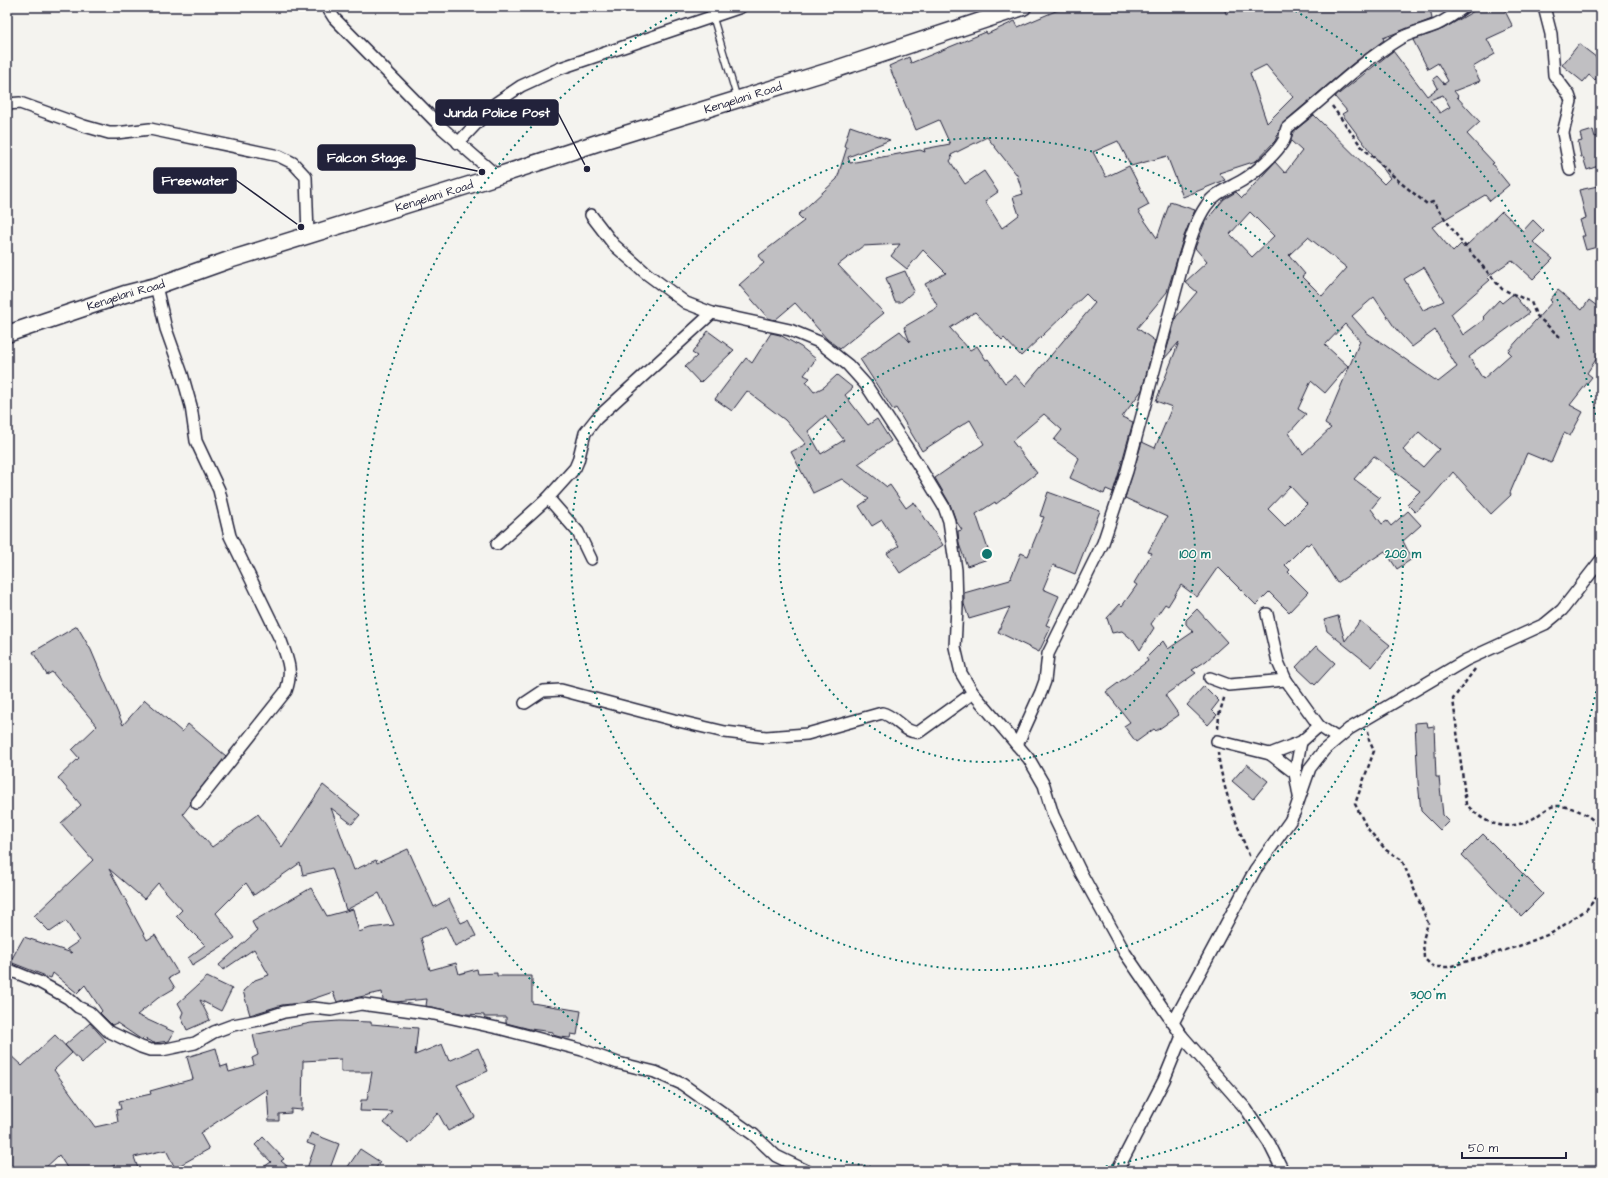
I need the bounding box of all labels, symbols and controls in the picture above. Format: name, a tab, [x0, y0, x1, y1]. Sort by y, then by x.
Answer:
street label: Kengelani Road	[702, 78, 784, 118]
callout: Junda Police Post	[436, 100, 558, 125]
text: Junda Police Post	[443, 104, 551, 122]
callout: Falcon Stage.	[318, 145, 415, 170]
text: Falcon Stage.	[327, 149, 408, 169]
callout: Freewater	[154, 168, 236, 193]
text: Freewater	[162, 172, 229, 190]
street label: Kengelani Road	[393, 176, 475, 216]
street label: Kengelani Road	[84, 275, 167, 315]
text: 100 m	[1180, 546, 1211, 563]
text: 200 m	[1384, 546, 1422, 563]
centre of rings	[980, 547, 994, 561]
text: 300 m	[1409, 987, 1446, 1004]
scale bar	[1462, 1134, 1566, 1160]
text: 50 m	[1468, 1140, 1499, 1157]

